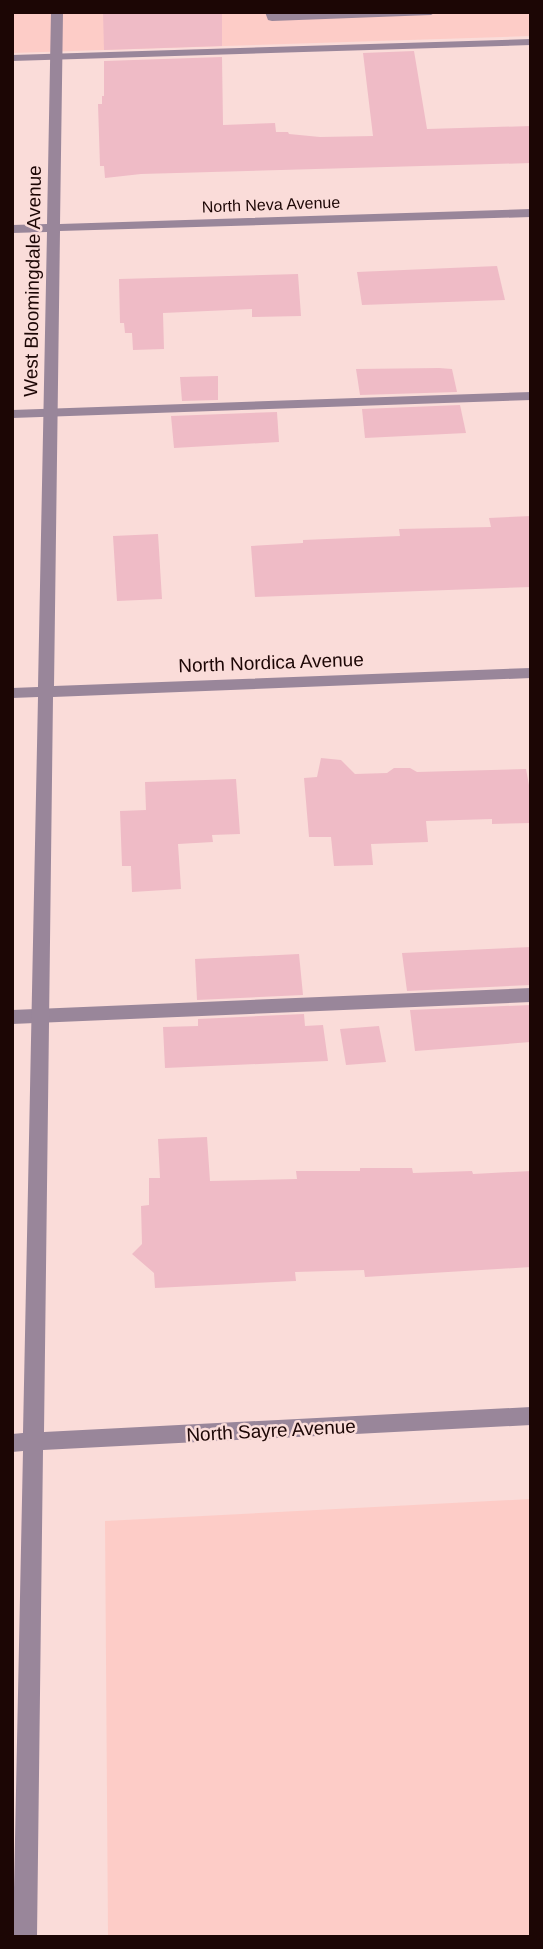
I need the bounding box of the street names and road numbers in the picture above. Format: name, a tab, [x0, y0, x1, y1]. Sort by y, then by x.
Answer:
street label: West Bloomingdale Avenue	[20, 165, 45, 397]
street label: North Neva Avenue	[202, 194, 341, 215]
street label: North Nordica Avenue	[178, 649, 364, 676]
street label: North Sayre Avenue	[186, 1416, 356, 1445]

